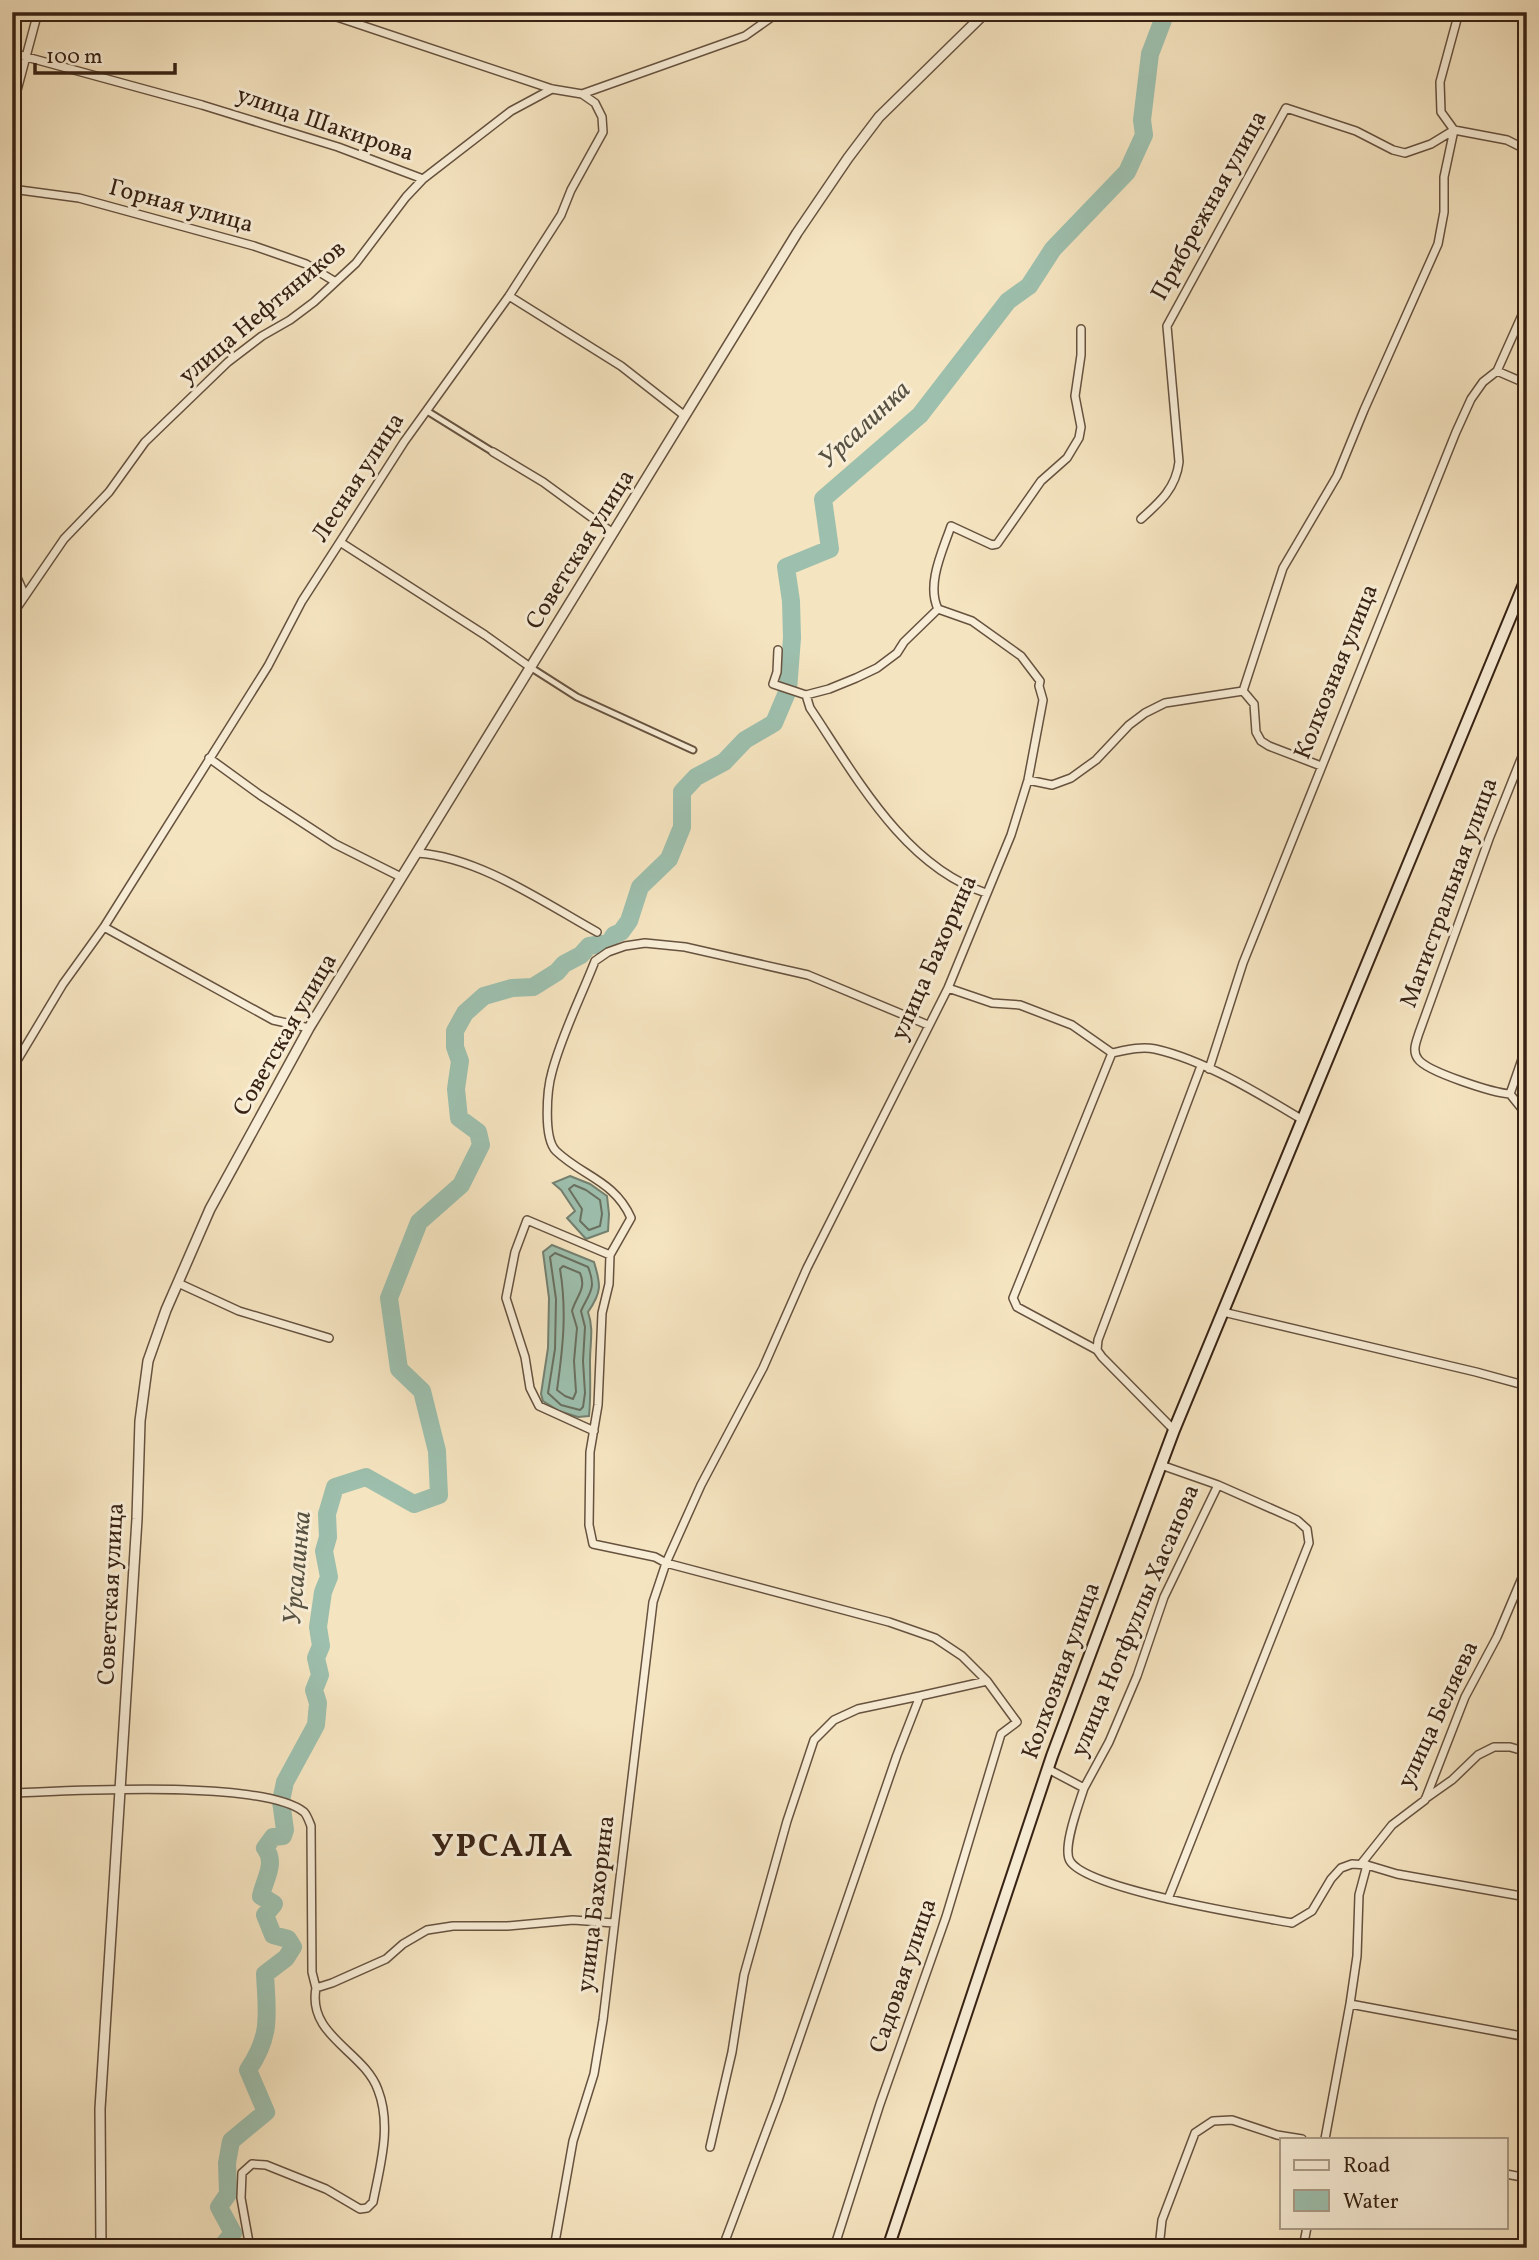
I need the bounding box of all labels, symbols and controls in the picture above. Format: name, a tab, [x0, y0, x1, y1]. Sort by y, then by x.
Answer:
scale bar	[35, 32, 175, 76]
text: 100 m	[46, 43, 103, 72]
street label: улица Шакирова	[232, 79, 418, 171]
street label: Прибрежная улица	[1143, 105, 1277, 307]
street label: Горная улица	[105, 171, 257, 243]
street label: улица Нефтяников	[172, 233, 354, 393]
water label: Урсалинка	[811, 373, 919, 477]
street label: Лесная улица	[304, 407, 414, 549]
street label: Советская улица	[518, 463, 644, 637]
street label: Колхозная улица	[1286, 579, 1388, 765]
street label: Магистральная улица	[1393, 773, 1507, 1013]
street label: улица Бахорина	[883, 870, 987, 1046]
street label: Советская улица	[226, 947, 346, 1123]
street label: улица Нотфуллы Хасанова	[1063, 1479, 1209, 1763]
street label: Советская улица	[90, 1502, 134, 1686]
water label: Урсалинка	[275, 1509, 321, 1627]
street label: Колхозная улица	[1014, 1578, 1110, 1764]
street label: улица Беляева	[1390, 1636, 1488, 1794]
street label: улица Бахорина	[569, 1814, 625, 1994]
district label: УРСАЛА	[432, 1826, 574, 1870]
street label: Садовая улица	[862, 1894, 946, 2058]
legend	[1280, 2138, 1508, 2228]
text: Road	[1343, 2152, 1390, 2181]
text: Water	[1343, 2188, 1399, 2217]

